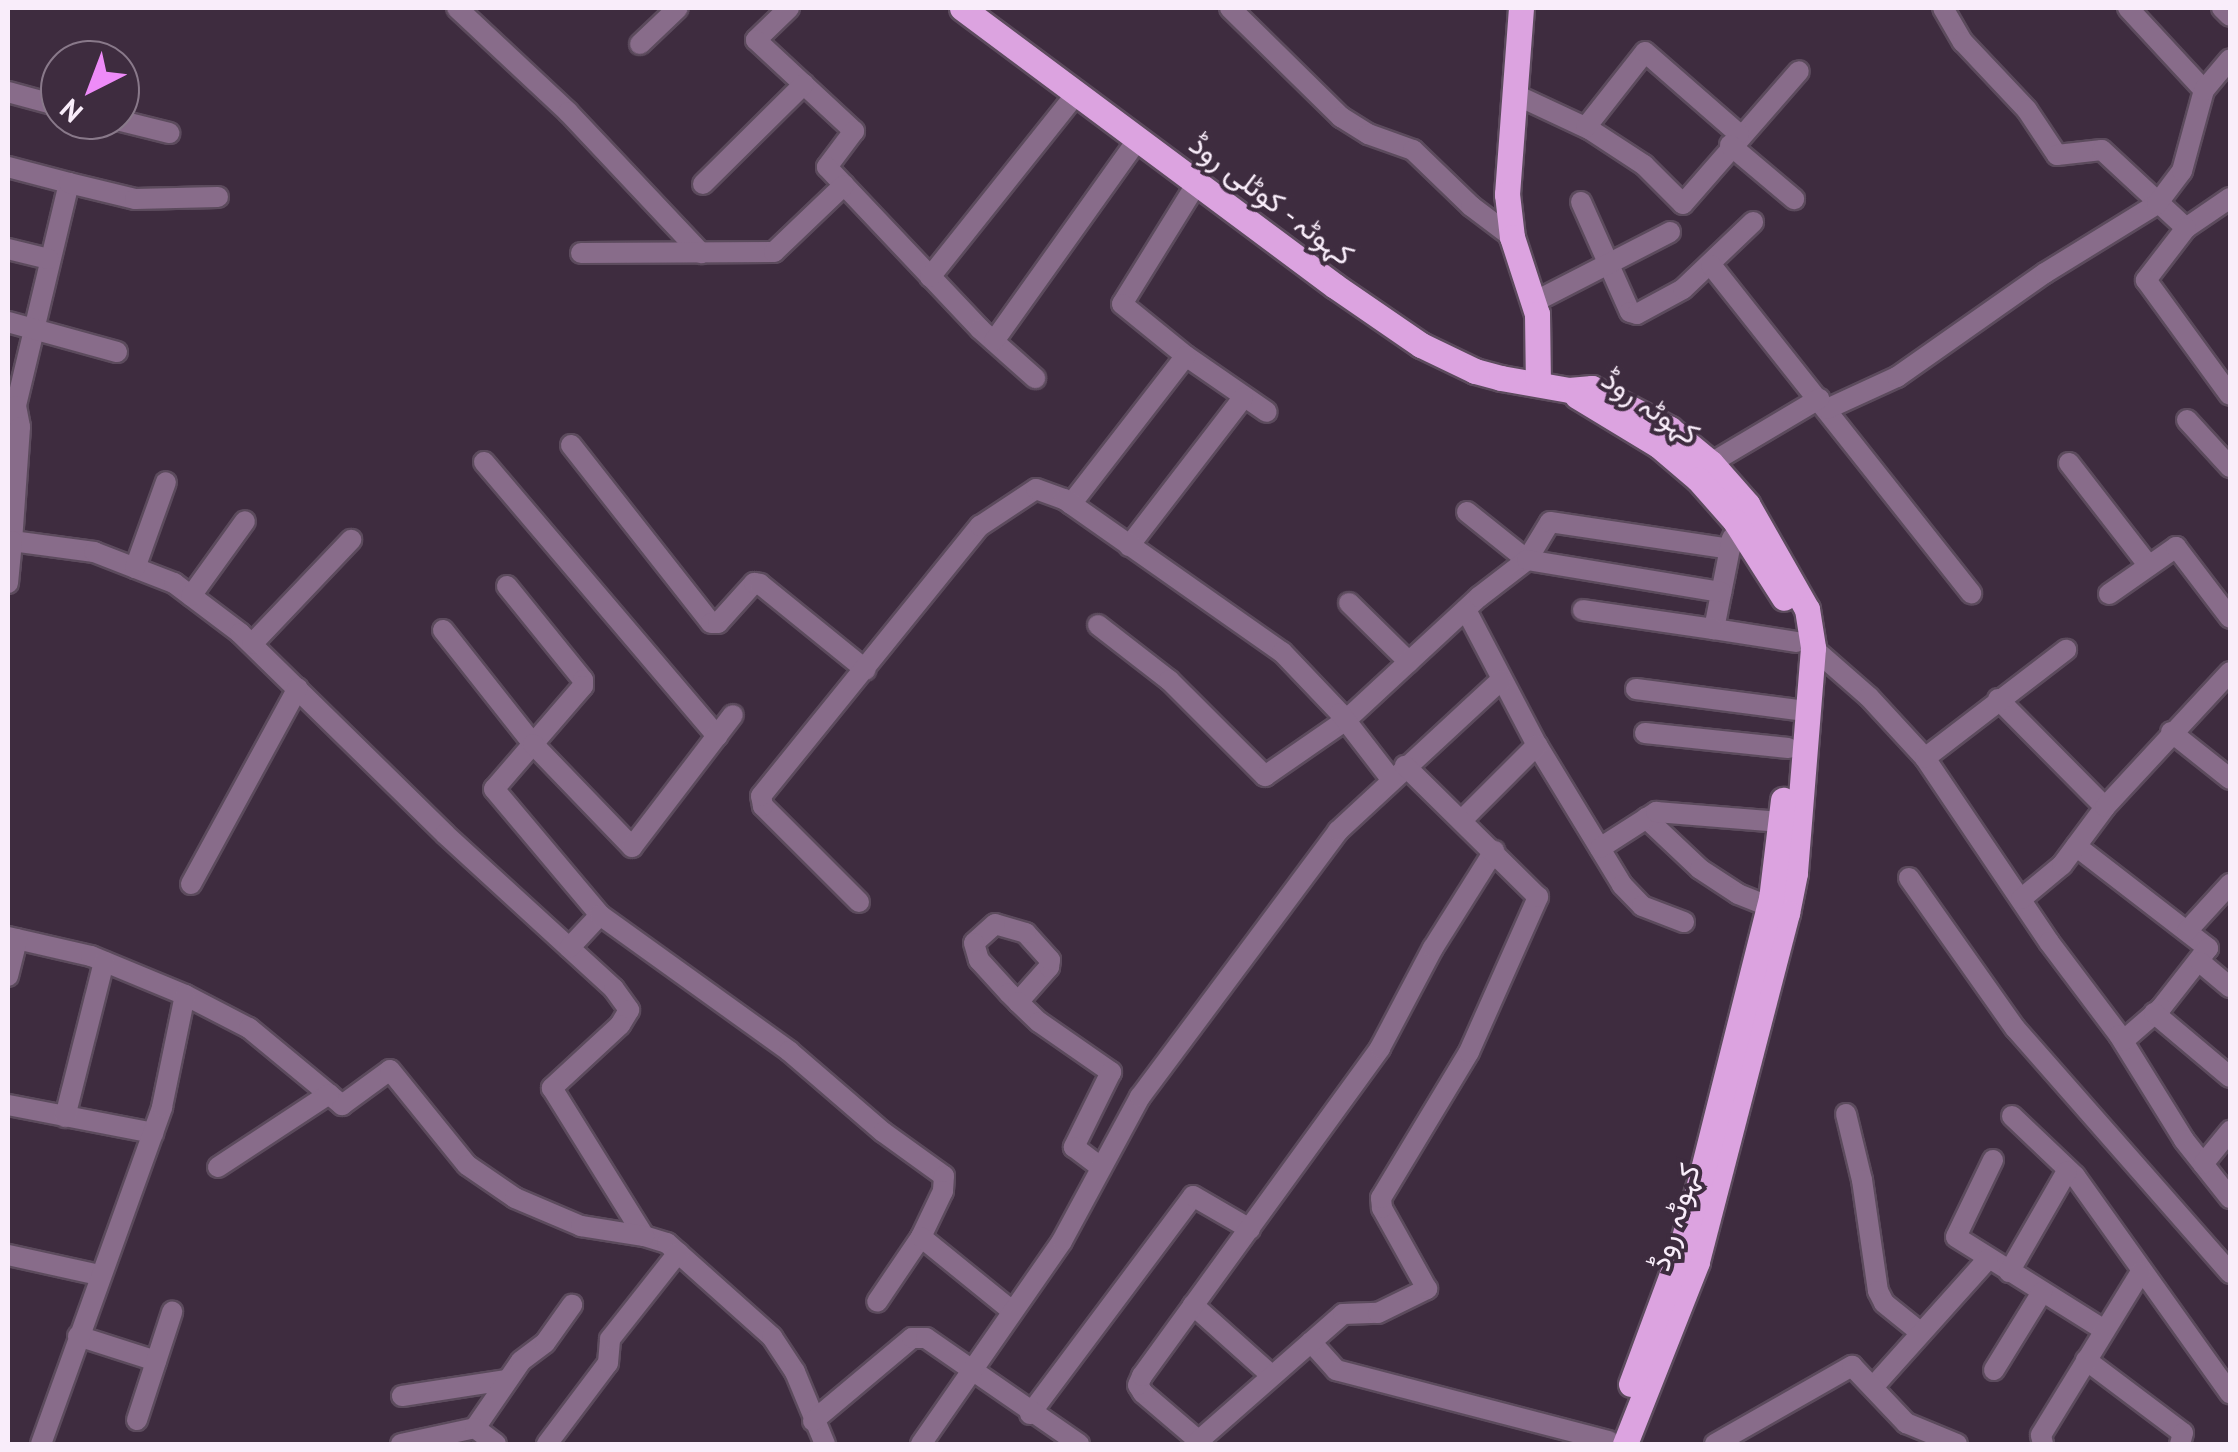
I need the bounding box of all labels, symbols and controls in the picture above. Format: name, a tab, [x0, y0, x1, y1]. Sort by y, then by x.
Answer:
north arrow	[40, 40, 140, 140]
text: N	[52, 91, 90, 131]
street label: کہوٹہ - کوٹلی روڈ	[1181, 124, 1363, 274]
street label: کہوٹہ روڈ	[1595, 360, 1707, 452]
street label: کہوٹہ روڈ	[1641, 1159, 1707, 1275]

